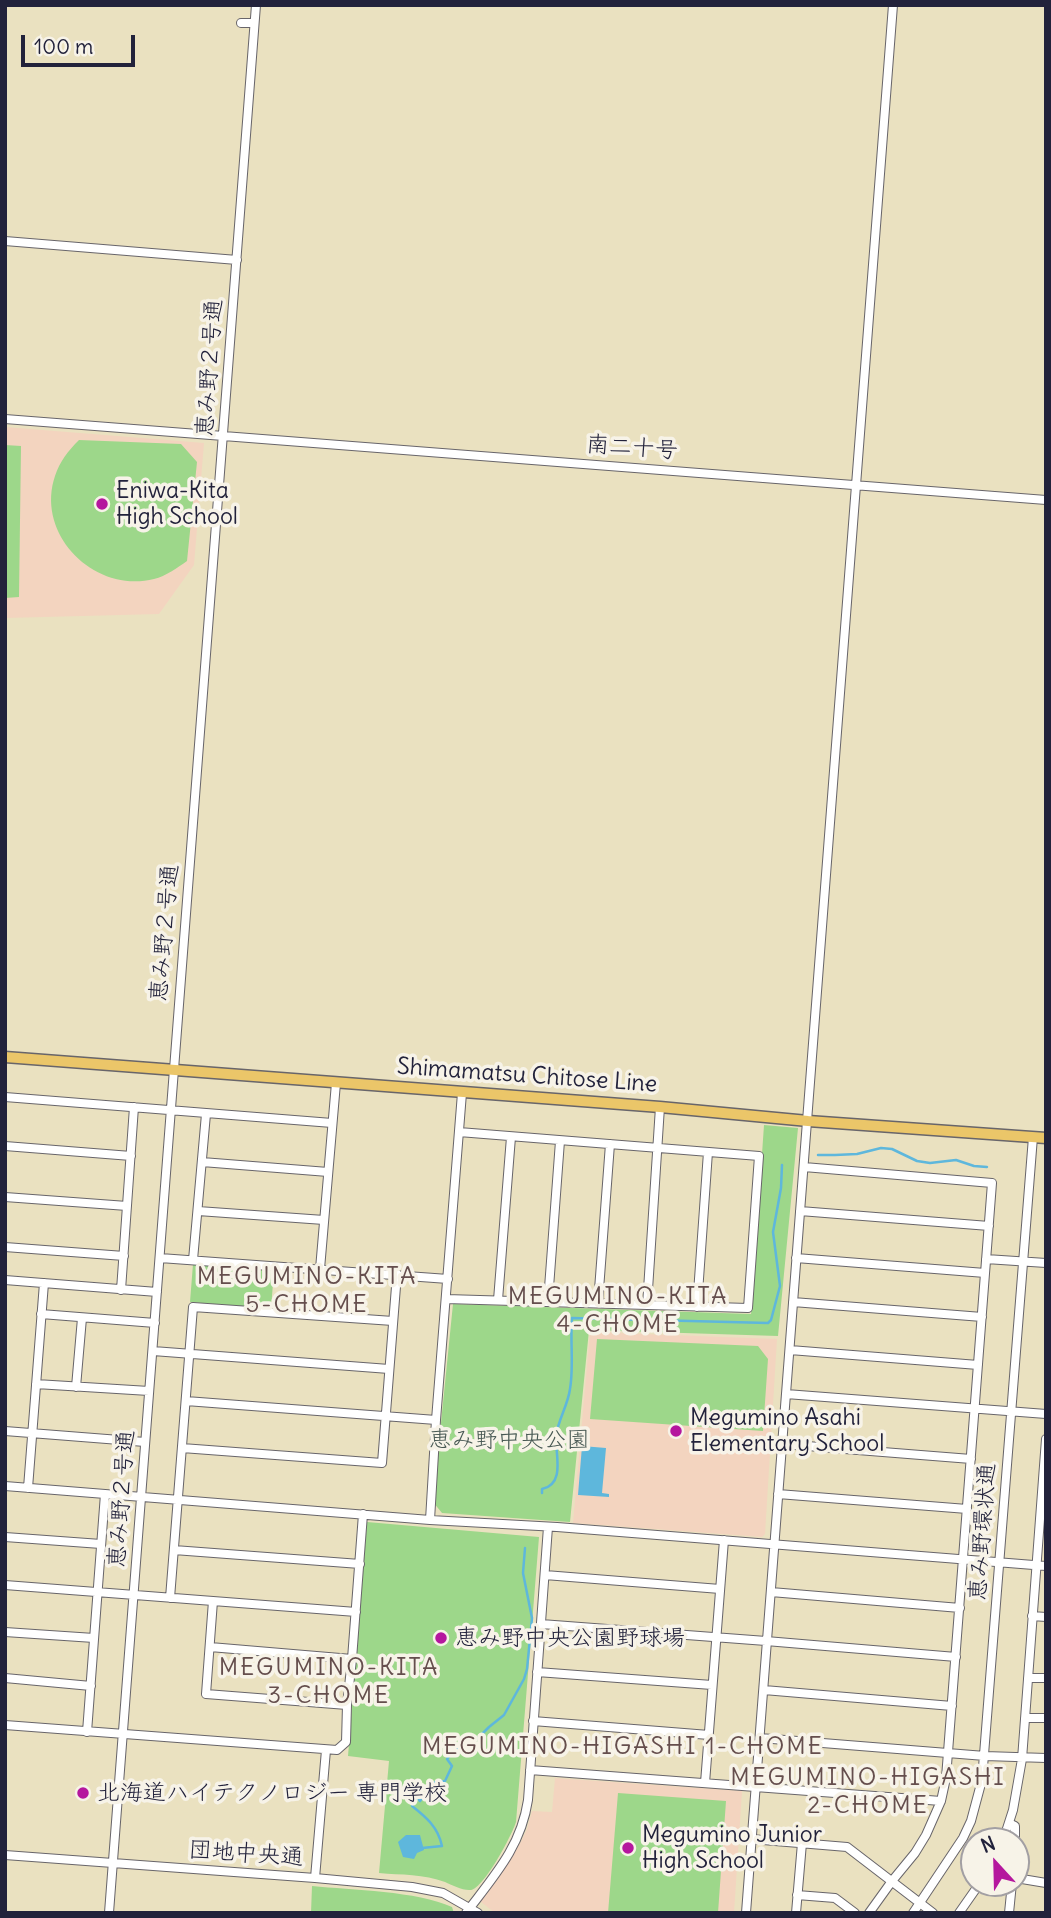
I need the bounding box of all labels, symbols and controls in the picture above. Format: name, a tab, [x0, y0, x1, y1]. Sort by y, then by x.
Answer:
scale bar	[24, 21, 138, 65]
text: 100 m	[34, 33, 93, 60]
street label: 恵み野２号通	[191, 298, 229, 438]
street label: 南二十号	[585, 431, 679, 465]
place label: Eniwa-Kita High School	[116, 477, 238, 531]
marker: Eniwa-Kita High School	[94, 496, 110, 512]
street label: 恵み野２号通	[145, 863, 185, 1003]
street label: Shimamatsu Chitose Line	[396, 1053, 658, 1099]
district label: MEGUMINO-KITA 5-CHOME	[198, 1263, 416, 1319]
district label: MEGUMINO-KITA 4-CHOME	[509, 1283, 727, 1339]
place label: Megumino Asahi Elementary School	[690, 1404, 884, 1458]
marker: Megumino Asahi Elementary School	[668, 1423, 684, 1439]
park label: 恵み野中央公園	[429, 1426, 589, 1454]
street label: 恵み野２号通	[103, 1429, 141, 1569]
street label: 恵み野環状通	[964, 1462, 1002, 1602]
place label: 恵み野中央公園野球場	[455, 1624, 685, 1652]
marker: 恵み野中央公園野球場	[433, 1630, 449, 1646]
district label: MEGUMINO-KITA 3-CHOME	[220, 1654, 438, 1710]
district label: MEGUMINO-HIGASHI 1-CHOME	[425, 1733, 821, 1761]
district label: MEGUMINO-HIGASHI 2-CHOME	[732, 1764, 1004, 1820]
place label: 北海道ハイテクノロジー 専門学校	[97, 1779, 447, 1807]
marker: 北海道ハイテクノロジー 専門学校	[75, 1785, 91, 1801]
place label: Megumino Junior High School	[642, 1821, 822, 1875]
north arrow	[960, 1827, 1030, 1897]
text: N	[977, 1831, 998, 1858]
street label: 団地中央通	[188, 1836, 304, 1872]
marker: Megumino Junior High School	[620, 1840, 636, 1856]

